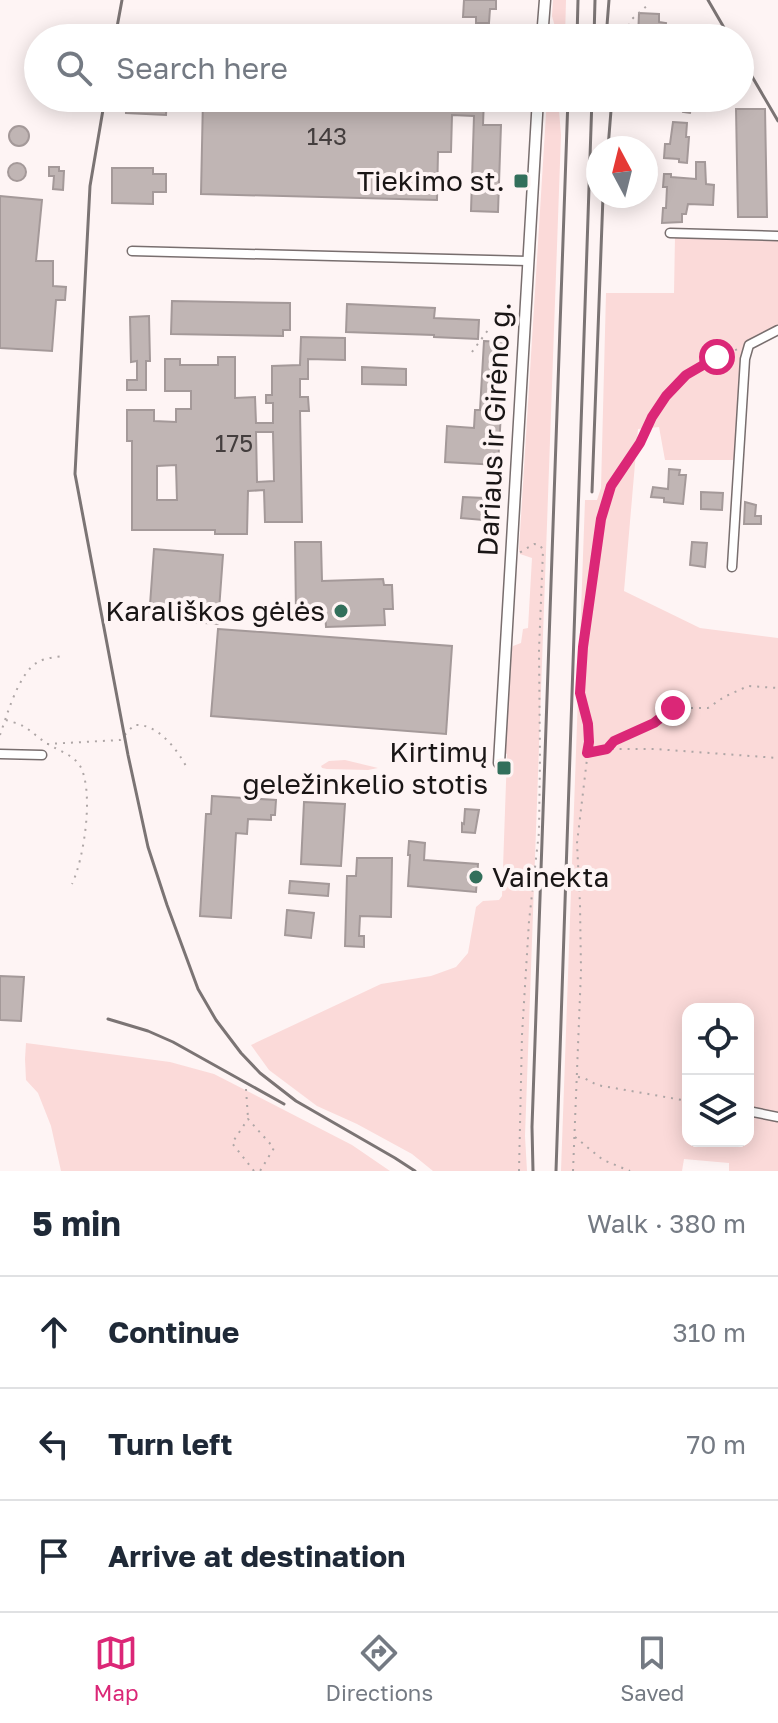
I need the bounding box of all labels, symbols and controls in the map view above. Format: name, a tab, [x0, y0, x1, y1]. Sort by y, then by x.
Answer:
search box	[24, 24, 754, 112]
icon: search	[52, 46, 96, 90]
text: Search here	[116, 50, 288, 86]
house number: 143	[307, 121, 347, 150]
north arrow	[586, 136, 658, 208]
place label: Tiekimo st.	[357, 164, 505, 197]
marker: Tiekimo st.	[512, 172, 530, 190]
street label: Dariaus ir Girėno g.	[470, 301, 517, 557]
route start	[699, 339, 735, 375]
house number: 175	[215, 428, 253, 457]
place label: Karališkos gėlės	[105, 594, 325, 627]
marker: Karališkos gėlės	[332, 602, 350, 620]
route end	[655, 690, 691, 726]
place label: Kirtimų geležinkelio stotis	[242, 735, 488, 800]
marker: Kirtimų geležinkelio stotis	[495, 759, 513, 777]
place label: Vainekta	[492, 860, 609, 893]
marker: Vainekta	[467, 868, 485, 886]
map controls	[682, 1003, 754, 1147]
button: locate	[682, 1003, 754, 1075]
button: layers	[682, 1075, 754, 1147]
text: 5 min	[32, 1203, 121, 1243]
text: Walk · 380 m	[587, 1208, 746, 1239]
icon: ahead	[32, 1310, 76, 1354]
text: Continue	[108, 1314, 239, 1350]
text: 310 m	[673, 1317, 746, 1348]
icon: left	[32, 1422, 76, 1466]
text: Turn left	[108, 1426, 233, 1462]
text: 70 m	[687, 1429, 746, 1460]
icon: arrive	[32, 1534, 76, 1578]
text: Arrive at destination	[108, 1538, 405, 1574]
tab: Map	[94, 1631, 138, 1706]
tab: Directions	[326, 1631, 433, 1706]
tab: Saved	[620, 1631, 684, 1706]

